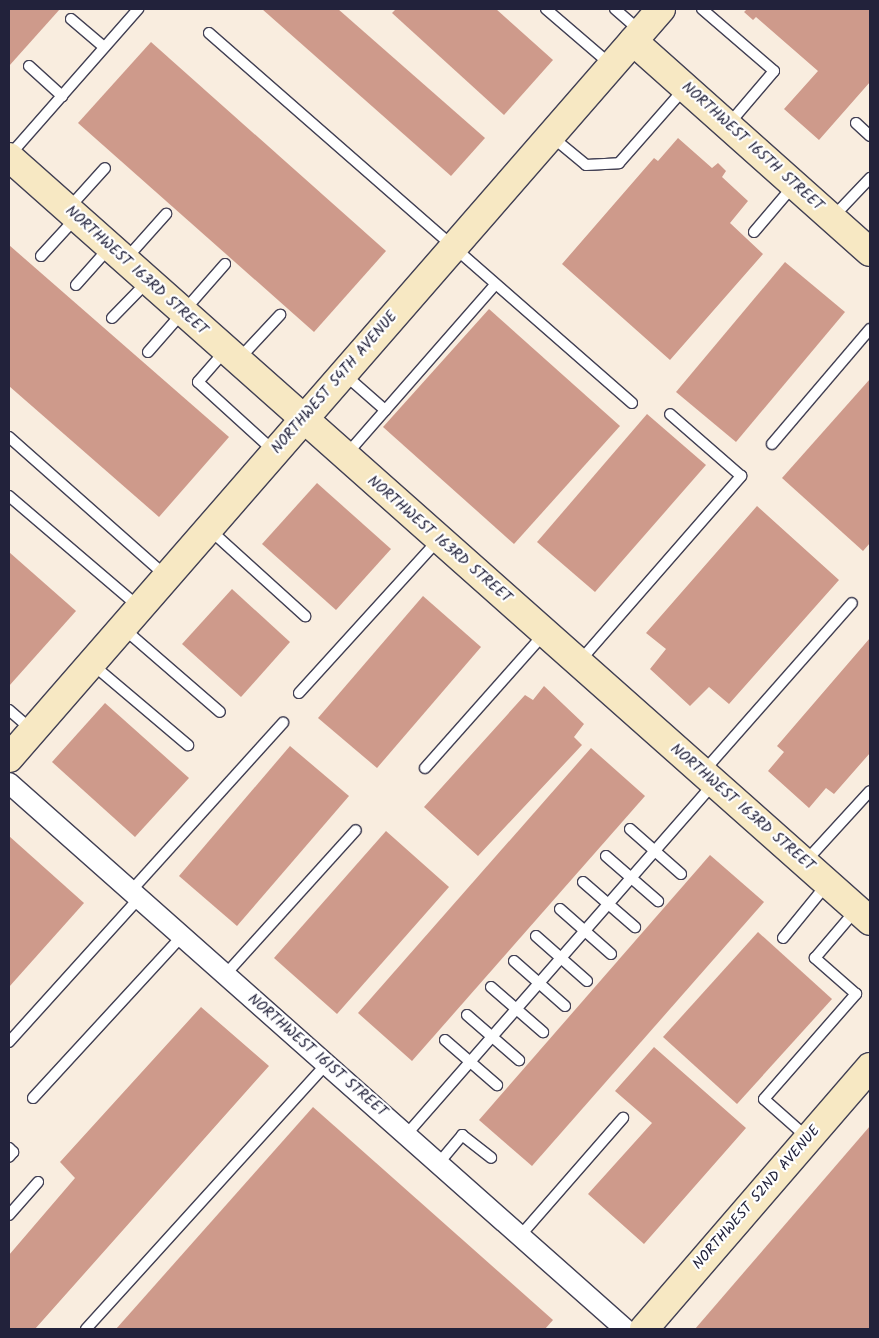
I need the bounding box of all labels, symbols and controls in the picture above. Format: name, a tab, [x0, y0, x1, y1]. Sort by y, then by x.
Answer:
street label: NORTHWEST 165TH STREET	[678, 79, 826, 215]
street label: NORTHWEST 163RD STREET	[61, 202, 211, 340]
street label: NORTHWEST 54TH AVENUE	[268, 308, 402, 458]
street label: NORTHWEST 163RD STREET	[363, 472, 515, 608]
street label: NORTHWEST 163RD STREET	[666, 740, 818, 876]
street label: NORTHWEST 161ST STREET	[244, 991, 390, 1121]
street label: NORTHWEST 52ND AVENUE	[689, 1122, 825, 1274]

